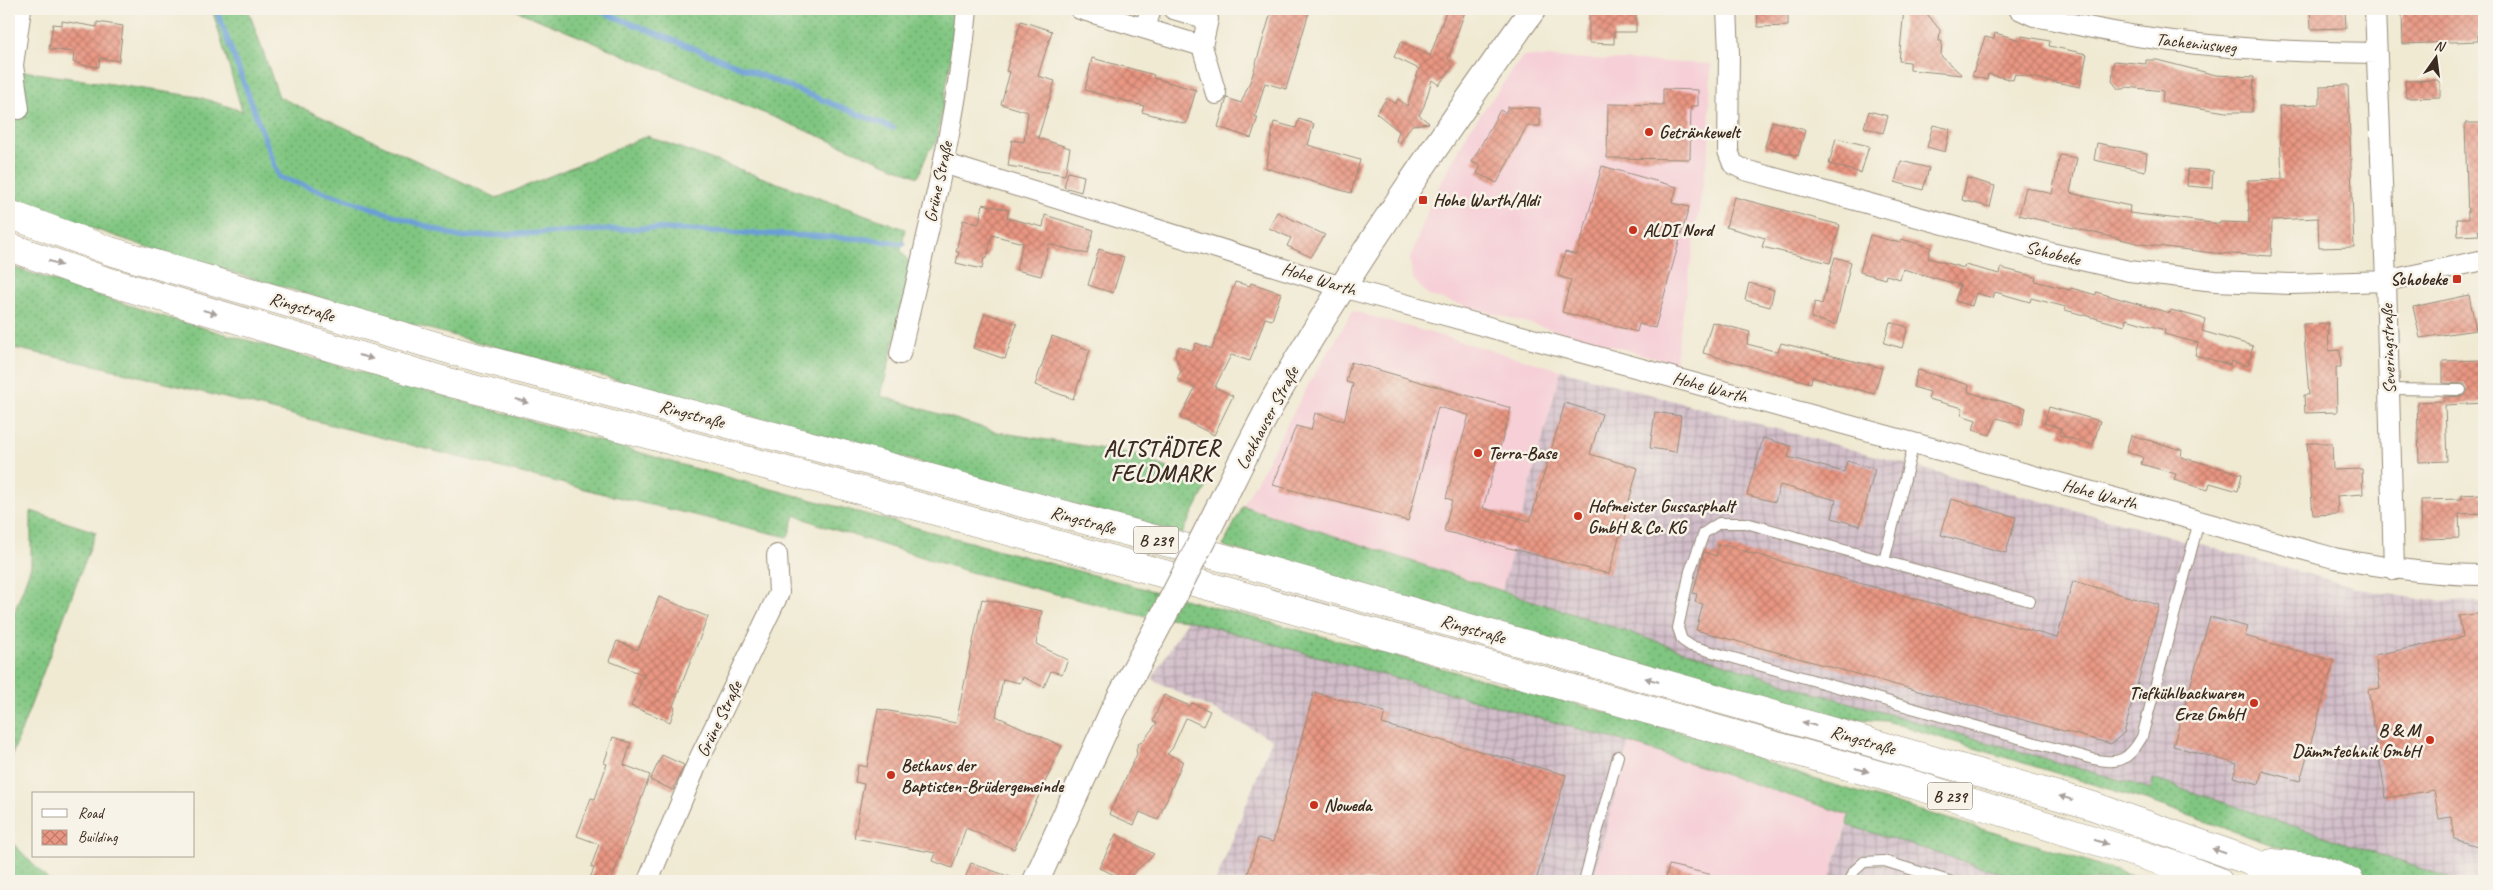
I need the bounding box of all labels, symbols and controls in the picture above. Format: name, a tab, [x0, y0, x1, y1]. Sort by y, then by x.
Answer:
street label: Tacheniusweg	[2155, 28, 2239, 58]
north arrow	[2410, 32, 2460, 82]
text: N	[2433, 37, 2448, 56]
place label: Getränkewelt	[1659, 121, 1742, 143]
marker: Getränkewelt	[1643, 126, 1655, 138]
street label: Grüne Straße	[919, 139, 957, 224]
place label: Hohe Warth/Aldi	[1433, 189, 1542, 211]
marker: Hohe Warth/Aldi	[1417, 194, 1429, 206]
place label: ALDI Nord	[1643, 219, 1716, 241]
marker: ALDI Nord	[1627, 224, 1639, 236]
street label: Schobeke	[2023, 236, 2084, 271]
street label: Hohe Warth	[1279, 257, 1360, 301]
one-way arrow	[48, 260, 63, 268]
place label: Schobeke	[2390, 268, 2449, 290]
marker: Schobeke	[2451, 273, 2463, 285]
street label: Ringstraße	[267, 287, 338, 327]
street label: Severingstraße	[2375, 303, 2401, 394]
one-way arrow	[203, 308, 218, 316]
one-way arrow	[358, 354, 373, 362]
street label: Lockhauser Straße	[1231, 362, 1304, 473]
street label: Hohe Warth	[1670, 367, 1751, 408]
street label: Ringstraße	[657, 395, 728, 434]
one-way arrow	[515, 398, 530, 406]
district label: ALTSTÄDTER FELDMARK	[1104, 435, 1222, 488]
place label: Terra-Base	[1488, 442, 1559, 464]
marker: Terra-Base	[1472, 447, 1484, 459]
street label: Hohe Warth	[2060, 474, 2141, 515]
place label: Hofmeister Gussasphalt GmbH & Co. KG	[1588, 495, 1737, 538]
street label: Ringstraße	[1048, 501, 1119, 540]
marker: Hofmeister Gussasphalt GmbH & Co. KG	[1572, 510, 1584, 522]
road number: B 239	[1134, 526, 1178, 554]
street label: Ringstraße	[1438, 609, 1509, 649]
one-way arrow	[1645, 675, 1660, 683]
street label: Grüne Straße	[691, 676, 747, 761]
place label: Tiefkühlbackwaren Erze GmbH	[2129, 682, 2248, 725]
marker: Tiefkühlbackwaren Erze GmbH	[2248, 697, 2260, 709]
place label: B & M Dämmtechnik GmbH	[2292, 719, 2424, 762]
one-way arrow	[1801, 720, 1816, 728]
street label: Ringstraße	[1828, 720, 1899, 760]
marker: B & M Dämmtechnik GmbH	[2424, 734, 2436, 746]
place label: Bethaus der Baptisten-Brüdergemeinde	[901, 754, 1065, 797]
one-way arrow	[1854, 767, 1869, 775]
marker: Bethaus der Baptisten-Brüdergemeinde	[885, 769, 897, 781]
road number: B 239	[1928, 782, 1972, 809]
legend	[32, 792, 195, 858]
place label: Noweda	[1324, 794, 1373, 816]
one-way arrow	[2058, 794, 2073, 802]
marker: Noweda	[1308, 799, 1320, 811]
text: Road	[78, 804, 105, 823]
text: Building	[78, 828, 118, 847]
one-way arrow	[2094, 839, 2109, 847]
one-way arrow	[2212, 846, 2227, 854]

